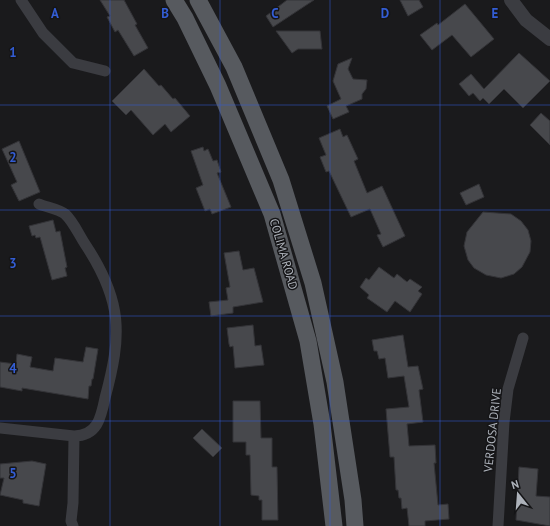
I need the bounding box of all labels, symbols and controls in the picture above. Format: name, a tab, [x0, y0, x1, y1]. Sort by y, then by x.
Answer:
text: A	[51, 5, 59, 22]
text: B	[161, 5, 169, 22]
text: C	[271, 5, 279, 22]
text: D	[381, 5, 389, 22]
text: E	[492, 5, 499, 22]
text: 1	[9, 44, 17, 61]
text: 2	[9, 149, 17, 166]
street label: COLIMA ROAD	[267, 217, 301, 291]
text: 3	[9, 255, 17, 272]
text: 4	[9, 360, 17, 377]
street label: VERDOSA DRIVE	[480, 387, 504, 474]
text: 5	[9, 465, 17, 482]
north arrow	[498, 474, 538, 514]
text: N	[510, 477, 521, 492]

